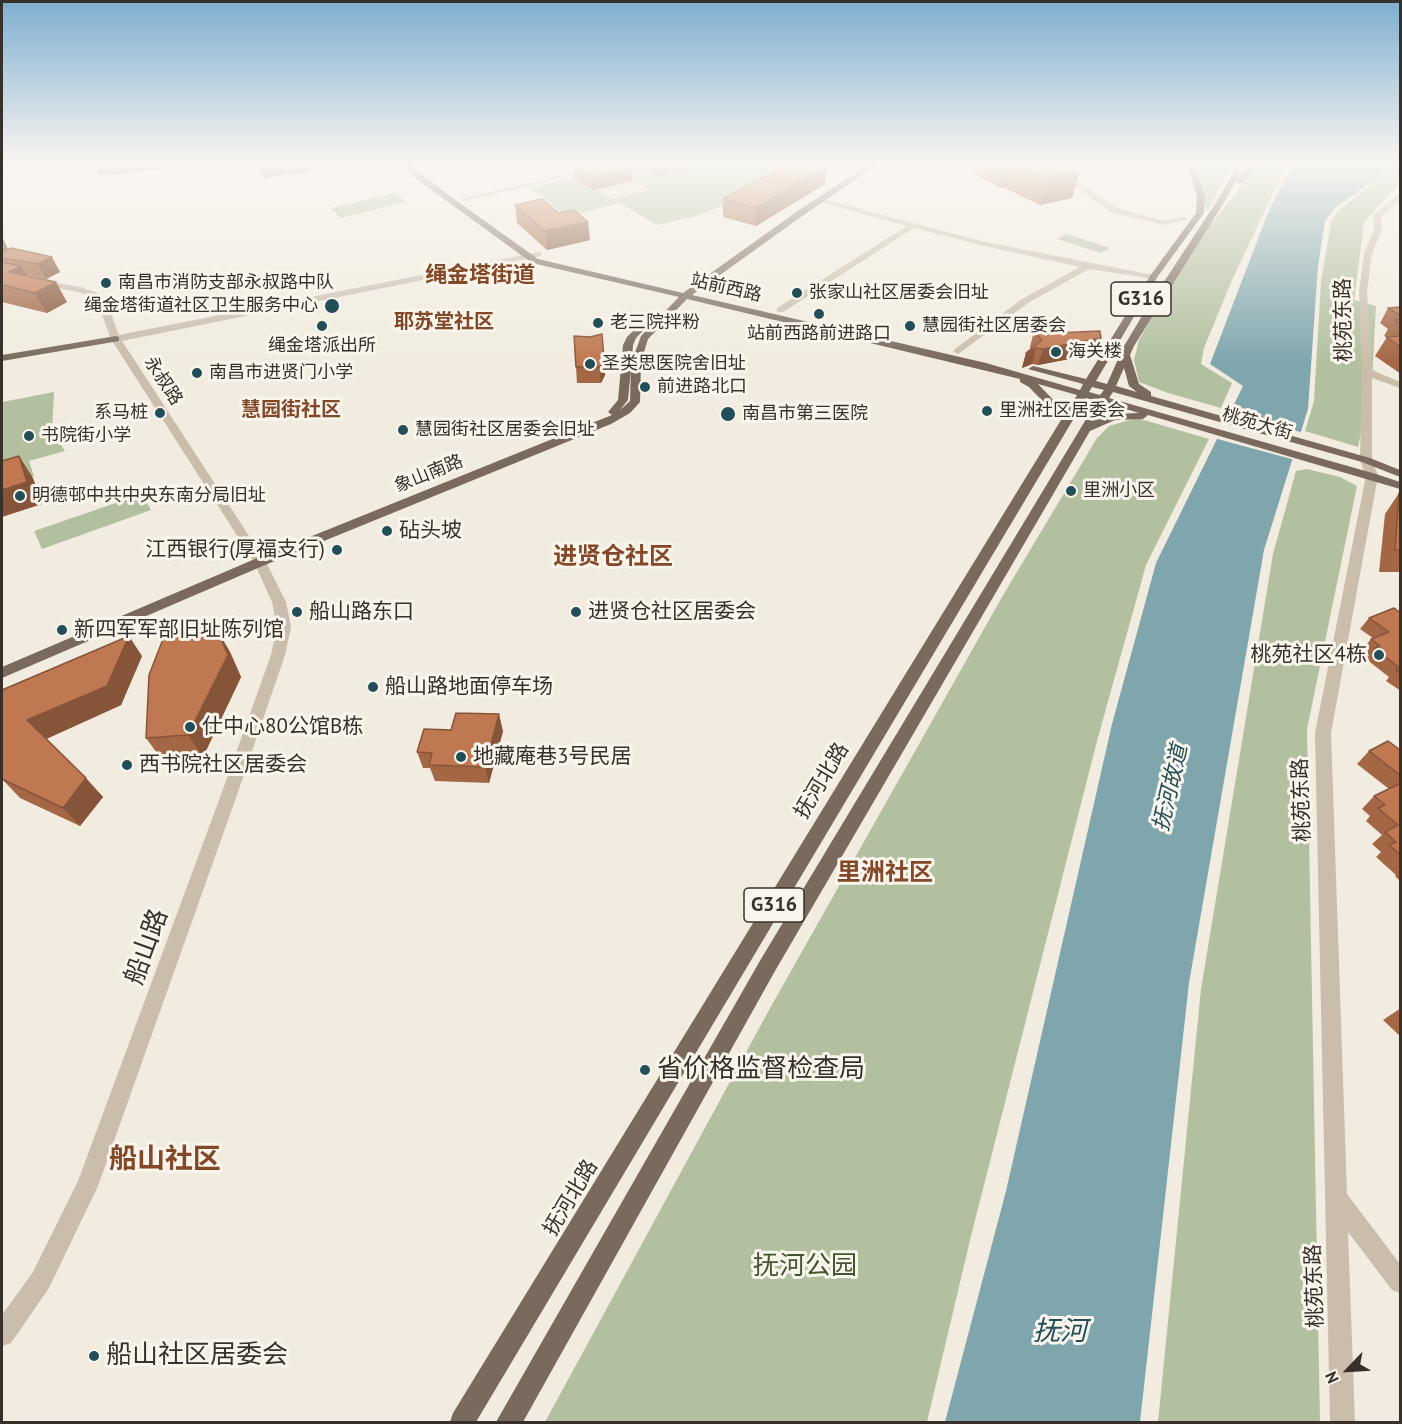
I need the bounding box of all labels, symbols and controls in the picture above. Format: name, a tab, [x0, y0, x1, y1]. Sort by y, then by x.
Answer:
district label: 绳金塔街道	[425, 263, 535, 289]
street label: 站前西路	[688, 269, 764, 307]
place label: 南昌市消防支部永叔路中队	[118, 272, 334, 294]
marker: 南昌市消防支部永叔路中队	[99, 276, 113, 290]
street label: 桃苑东路	[1331, 278, 1357, 362]
place label: 张家山社区居委会旧址	[809, 282, 989, 304]
road number: G316	[1111, 282, 1171, 316]
marker: 张家山社区居委会旧址	[790, 286, 804, 300]
place label: 绳金塔街道社区卫生服务中心	[84, 295, 318, 317]
marker: 绳金塔街道社区卫生服务中心	[323, 297, 341, 315]
marker: 站前西路前进路口	[812, 307, 826, 321]
district label: 耶苏堂社区	[394, 310, 494, 334]
place label: 老三院拌粉	[610, 312, 700, 334]
place label: 慧园街社区居委会	[922, 315, 1066, 337]
marker: 老三院拌粉	[591, 316, 605, 330]
marker: 绳金塔派出所	[315, 319, 329, 333]
marker: 慧园街社区居委会	[903, 319, 917, 333]
place label: 站前西路前进路口	[747, 323, 891, 345]
place label: 绳金塔派出所	[268, 335, 376, 357]
place label: 海关楼	[1068, 341, 1122, 363]
marker: 海关楼	[1049, 345, 1063, 359]
street label: 永叔路	[139, 352, 187, 410]
place label: 圣类思医院舍旧址	[602, 353, 746, 375]
marker: 圣类思医院舍旧址	[583, 357, 597, 371]
place label: 南昌市进贤门小学	[209, 362, 353, 384]
marker: 南昌市进贤门小学	[190, 366, 204, 380]
place label: 前进路北口	[657, 376, 747, 398]
marker: 前进路北口	[638, 380, 652, 394]
district label: 慧园街社区	[241, 398, 341, 422]
place label: 里洲社区居委会	[999, 400, 1125, 422]
place label: 系马桩	[94, 402, 148, 424]
place label: 南昌市第三医院	[742, 403, 868, 425]
marker: 里洲社区居委会	[980, 404, 994, 418]
street label: 桃苑大街	[1219, 404, 1295, 444]
marker: 南昌市第三医院	[719, 405, 737, 423]
marker: 系马桩	[153, 406, 167, 420]
place label: 慧园街社区居委会旧址	[415, 419, 595, 441]
marker: 慧园街社区居委会旧址	[396, 423, 410, 437]
place label: 书院街小学	[41, 425, 131, 447]
marker: 书院街小学	[22, 429, 36, 443]
street label: 象山南路	[392, 451, 466, 497]
place label: 里洲小区	[1083, 480, 1155, 502]
marker: 里洲小区	[1064, 484, 1078, 498]
place label: 明德邨中共中央东南分局旧址	[32, 485, 266, 507]
marker: 明德邨中共中央东南分局旧址	[13, 489, 27, 503]
place label: 砧头坡	[399, 518, 462, 544]
marker: 砧头坡	[380, 524, 394, 538]
place label: 江西银行(厚福支行)	[145, 537, 325, 563]
marker: 江西银行(厚福支行)	[330, 543, 344, 557]
district label: 进贤仓社区	[553, 543, 673, 571]
place label: 船山路东口	[309, 599, 414, 625]
place label: 进贤仓社区居委会	[588, 599, 756, 625]
marker: 船山路东口	[290, 605, 304, 619]
marker: 进贤仓社区居委会	[569, 605, 583, 619]
place label: 新四军军部旧址陈列馆	[74, 617, 284, 643]
marker: 新四军军部旧址陈列馆	[55, 623, 69, 637]
place label: 桃苑社区4栋	[1251, 642, 1367, 668]
marker: 桃苑社区4栋	[1372, 648, 1386, 662]
place label: 船山路地面停车场	[385, 674, 553, 700]
marker: 船山路地面停车场	[366, 680, 380, 694]
place label: 仕中心80公馆B栋	[202, 714, 363, 740]
marker: 仕中心80公馆B栋	[183, 720, 197, 734]
street label: 抚河北路	[790, 739, 854, 823]
water label: 抚河故道	[1148, 742, 1194, 834]
place label: 地藏庵巷3号民居	[473, 744, 631, 770]
marker: 地藏庵巷3号民居	[454, 750, 468, 764]
place label: 西书院社区居委会	[139, 752, 307, 778]
marker: 西书院社区居委会	[120, 758, 134, 772]
street label: 桃苑东路	[1288, 758, 1316, 842]
district label: 里洲社区	[837, 859, 933, 887]
road number: G316	[744, 888, 804, 922]
street label: 船山路	[119, 905, 175, 989]
place label: 省价格监督检查局	[657, 1054, 865, 1086]
marker: 省价格监督检查局	[638, 1063, 652, 1077]
district label: 船山社区	[109, 1143, 221, 1177]
street label: 抚河北路	[539, 1156, 603, 1240]
street label: 桃苑东路	[1301, 1244, 1329, 1328]
park label: 抚河公园	[753, 1251, 857, 1283]
water label: 抚河	[1033, 1316, 1087, 1348]
place label: 船山社区居委会	[106, 1340, 288, 1372]
north arrow	[1318, 1340, 1378, 1400]
marker: 船山社区居委会	[87, 1349, 101, 1363]
text: N	[1320, 1369, 1343, 1387]

